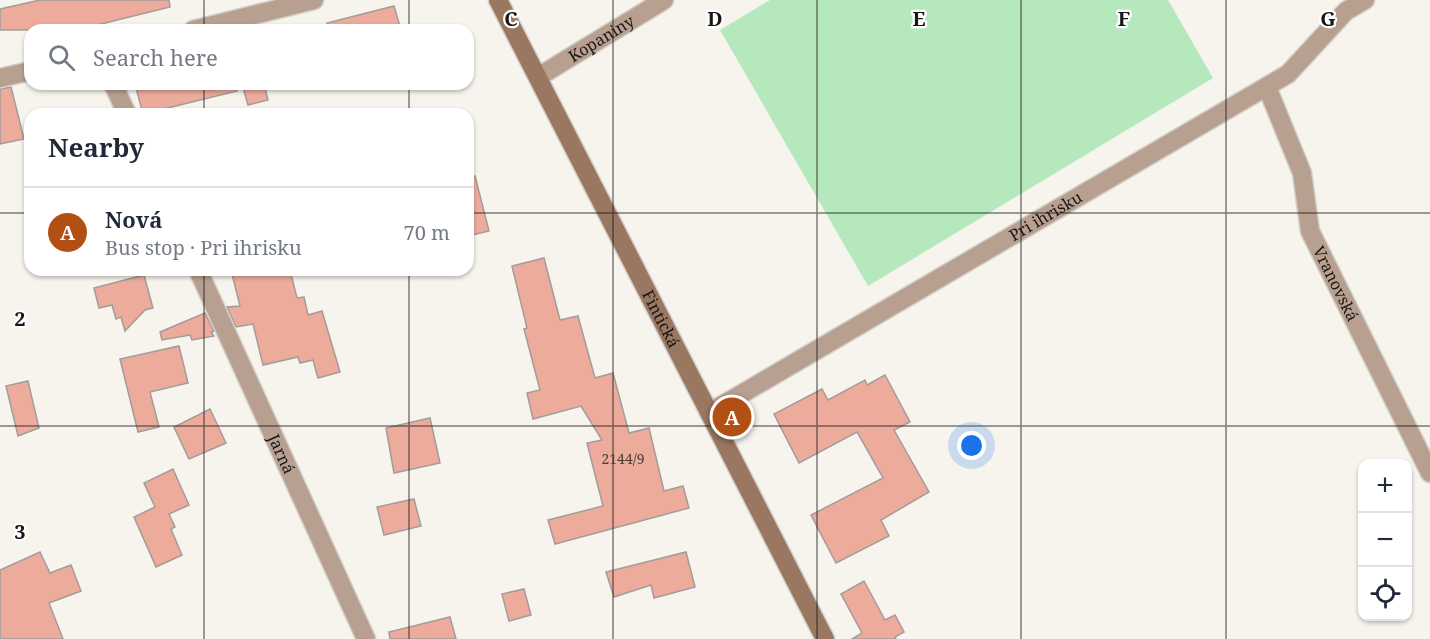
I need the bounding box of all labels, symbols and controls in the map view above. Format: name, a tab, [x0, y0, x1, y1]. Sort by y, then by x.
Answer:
text: C	[504, 5, 518, 32]
text: D	[707, 5, 723, 32]
text: E	[912, 5, 926, 32]
text: F	[1118, 5, 1130, 32]
text: G	[1320, 5, 1336, 32]
street label: Kopaniny	[564, 9, 639, 67]
search box	[24, 24, 474, 90]
icon: search	[45, 41, 78, 74]
text: Search here	[93, 42, 218, 72]
text: Nearby	[48, 129, 144, 165]
street label: Pri ihrisku	[1005, 186, 1086, 246]
text: Nová	[105, 204, 162, 234]
text: A	[60, 219, 75, 246]
text: 70 m	[404, 219, 450, 246]
text: Bus stop · Pri ihrisku	[105, 234, 302, 261]
street label: Vranovská	[1308, 242, 1364, 325]
street label: Fintická	[637, 286, 685, 351]
text: 2	[14, 305, 26, 332]
pin: A	[712, 394, 752, 440]
street label: Jarná	[263, 429, 300, 477]
your location	[957, 431, 986, 460]
house number: 2144/9	[601, 449, 645, 468]
map controls	[1358, 459, 1412, 621]
button: +	[1358, 459, 1412, 513]
button: −	[1358, 513, 1412, 567]
text: 3	[14, 518, 26, 545]
button: locate	[1358, 567, 1412, 621]

